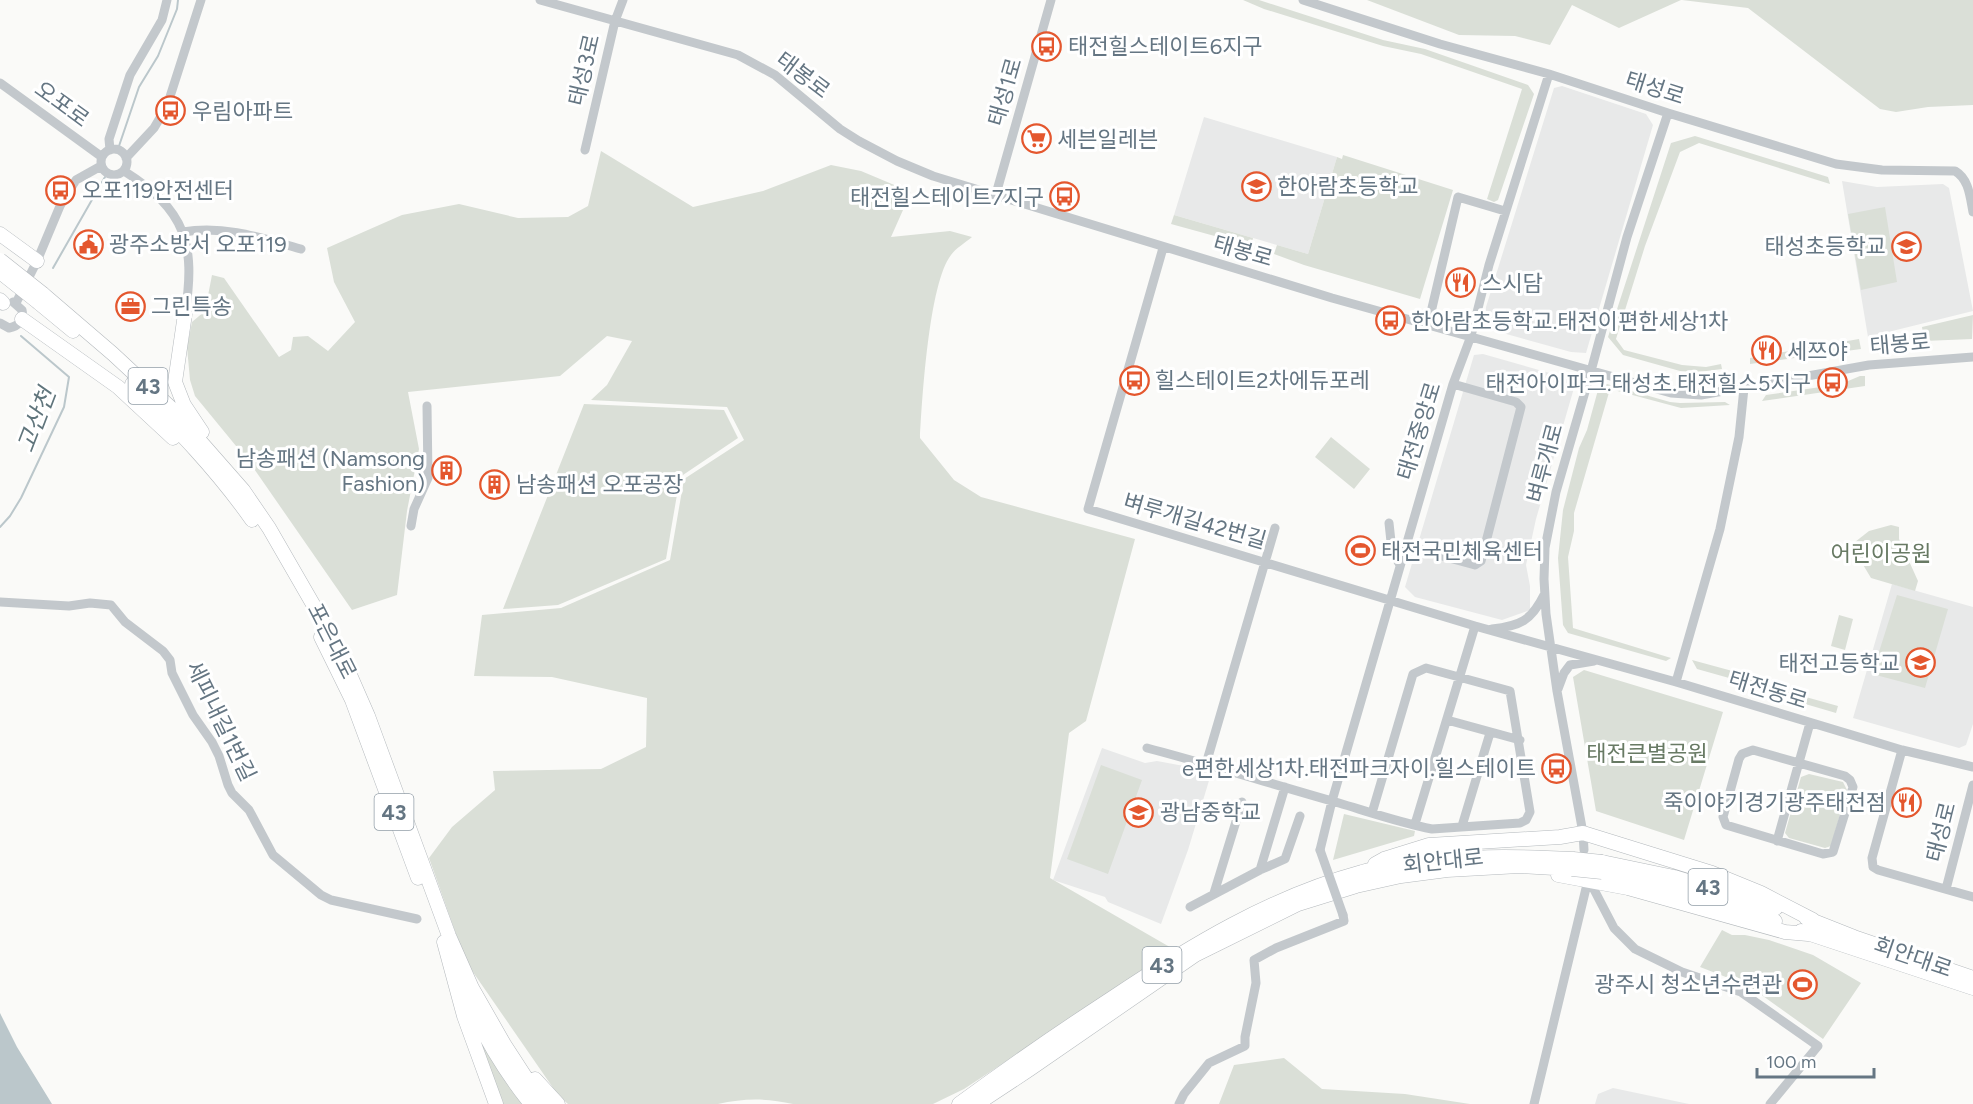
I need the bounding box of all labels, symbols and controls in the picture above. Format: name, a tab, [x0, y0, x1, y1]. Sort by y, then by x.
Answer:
bus stop icon: 태전힐스테이트6지구	[1031, 30, 1063, 62]
street label: 태성3로	[563, 32, 605, 108]
place label: 태전힐스테이트6지구	[1068, 33, 1263, 60]
street label: 태봉로	[771, 46, 835, 104]
street label: 태성1로	[982, 55, 1028, 129]
street label: 태성로	[1622, 66, 1688, 110]
street label: 오포로	[29, 75, 95, 133]
bus stop icon: 우림아파트	[155, 95, 187, 127]
place label: 우림아파트	[192, 98, 293, 125]
supermarket icon: 세븐일레븐	[1020, 123, 1052, 155]
place label: 세븐일레븐	[1057, 126, 1158, 153]
school or university icon: 한아람초등학교	[1240, 170, 1272, 202]
place label: 한아람초등학교	[1277, 173, 1419, 200]
bus stop icon: 오포119안전센터	[45, 174, 77, 206]
place label: 오포119안전센터	[82, 177, 234, 204]
bus stop icon: 태전힐스테이트7지구	[1049, 181, 1081, 213]
place label: 태전힐스테이트7지구	[850, 184, 1044, 211]
public building icon: 광주소방서 오포119	[72, 228, 104, 260]
street label: 태봉로	[1210, 230, 1276, 272]
school or university icon: 태성초등학교	[1891, 230, 1923, 262]
place label: 광주소방서 오포119	[109, 231, 287, 258]
place label: 태성초등학교	[1765, 233, 1886, 260]
restaurant icon: 스시담	[1445, 267, 1477, 299]
place label: 스시담	[1482, 270, 1543, 297]
office icon: 그린특송	[114, 290, 146, 322]
place label: 그린특송	[151, 293, 232, 320]
bus stop icon: 한아람초등학교.태전이편한세상1차	[1374, 305, 1406, 337]
place label: 한아람초등학교.태전이편한세상1차	[1411, 308, 1728, 335]
street label: 태봉로	[1869, 328, 1931, 360]
restaurant icon: 세쯔야	[1750, 335, 1782, 367]
place label: 세쯔야	[1787, 338, 1848, 365]
bus stop icon: 힐스테이트2차에듀포레	[1118, 364, 1150, 396]
place label: 힐스테이트2차에듀포레	[1155, 367, 1370, 394]
bus stop icon: 태전아이파크.태성초.태전힐스5지구	[1816, 367, 1848, 399]
road number: 43	[128, 368, 168, 404]
place label: 태전아이파크.태성초.태전힐스5지구	[1486, 370, 1811, 397]
street label: 태전중앙로	[1391, 379, 1447, 483]
water label: 고산천	[11, 381, 62, 456]
street label: 벼루개로	[1521, 420, 1569, 506]
place label: 남송패션 (Namsong Fashion)	[236, 445, 425, 497]
building icon: 남송패션 (Namsong Fashion)	[430, 455, 462, 487]
building icon: 남송패션 오포공장	[479, 468, 511, 500]
place label: 남송패션 오포공장	[516, 471, 683, 498]
street label: 벼루개길42번길	[1120, 488, 1270, 554]
sports icon: 태전국민체육센터	[1344, 535, 1376, 567]
place label: 태전국민체육센터	[1381, 538, 1543, 565]
park label: 어린이공원	[1830, 540, 1932, 567]
street label: 포은대로	[302, 599, 362, 683]
school or university icon: 태전고등학교	[1905, 647, 1937, 679]
place label: 태전고등학교	[1779, 650, 1900, 677]
street label: 세피내길1번길	[180, 656, 262, 786]
street label: 태전동로	[1725, 665, 1811, 715]
park label: 태전큰별공원	[1586, 740, 1708, 767]
bus stop icon: e편한세상1차.태전파크자이.힐스테이트	[1541, 752, 1573, 784]
place label: e편한세상1차.태전파크자이.힐스테이트	[1182, 755, 1536, 782]
restaurant icon: 죽이야기경기광주태전점	[1891, 786, 1923, 818]
place label: 죽이야기경기광주태전점	[1663, 789, 1886, 816]
road number: 43	[374, 794, 414, 830]
school or university icon: 광남중학교	[1123, 796, 1155, 828]
place label: 광남중학교	[1160, 799, 1261, 826]
street label: 태성로	[1921, 799, 1961, 865]
street label: 회안대로	[1401, 843, 1485, 879]
road number: 43	[1688, 869, 1728, 905]
street label: 회안대로	[1870, 931, 1956, 983]
road number: 43	[1142, 947, 1182, 983]
sports icon: 광주시 청소년수련관	[1787, 968, 1819, 1000]
place label: 광주시 청소년수련관	[1594, 971, 1782, 998]
scale bar	[1757, 1041, 1874, 1079]
text: 100 m	[1766, 1051, 1816, 1073]

